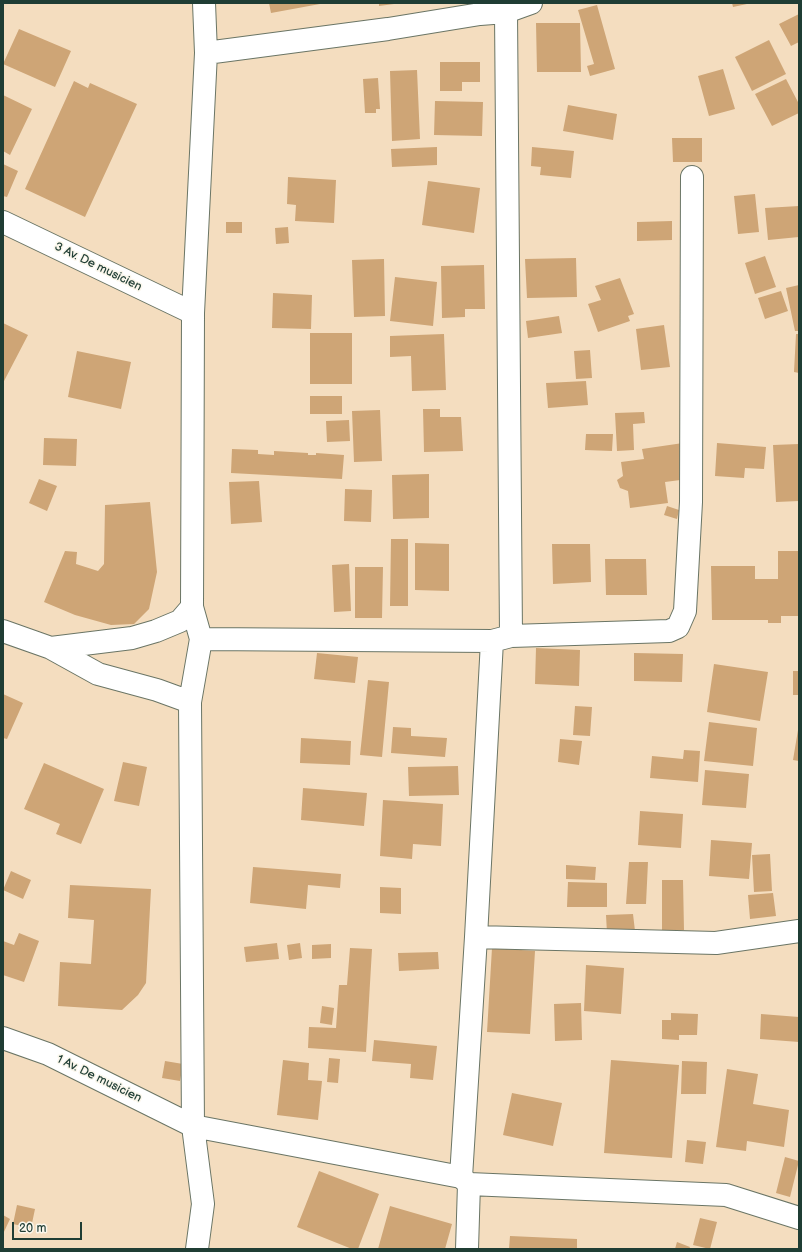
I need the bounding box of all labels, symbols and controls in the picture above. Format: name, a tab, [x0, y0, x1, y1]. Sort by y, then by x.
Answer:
street label: 3 Av. De musicien	[52, 240, 144, 294]
street label: 1 Av. De musicien	[54, 1052, 144, 1106]
scale bar	[14, 1214, 84, 1240]
text: 20 m	[19, 1221, 46, 1236]

